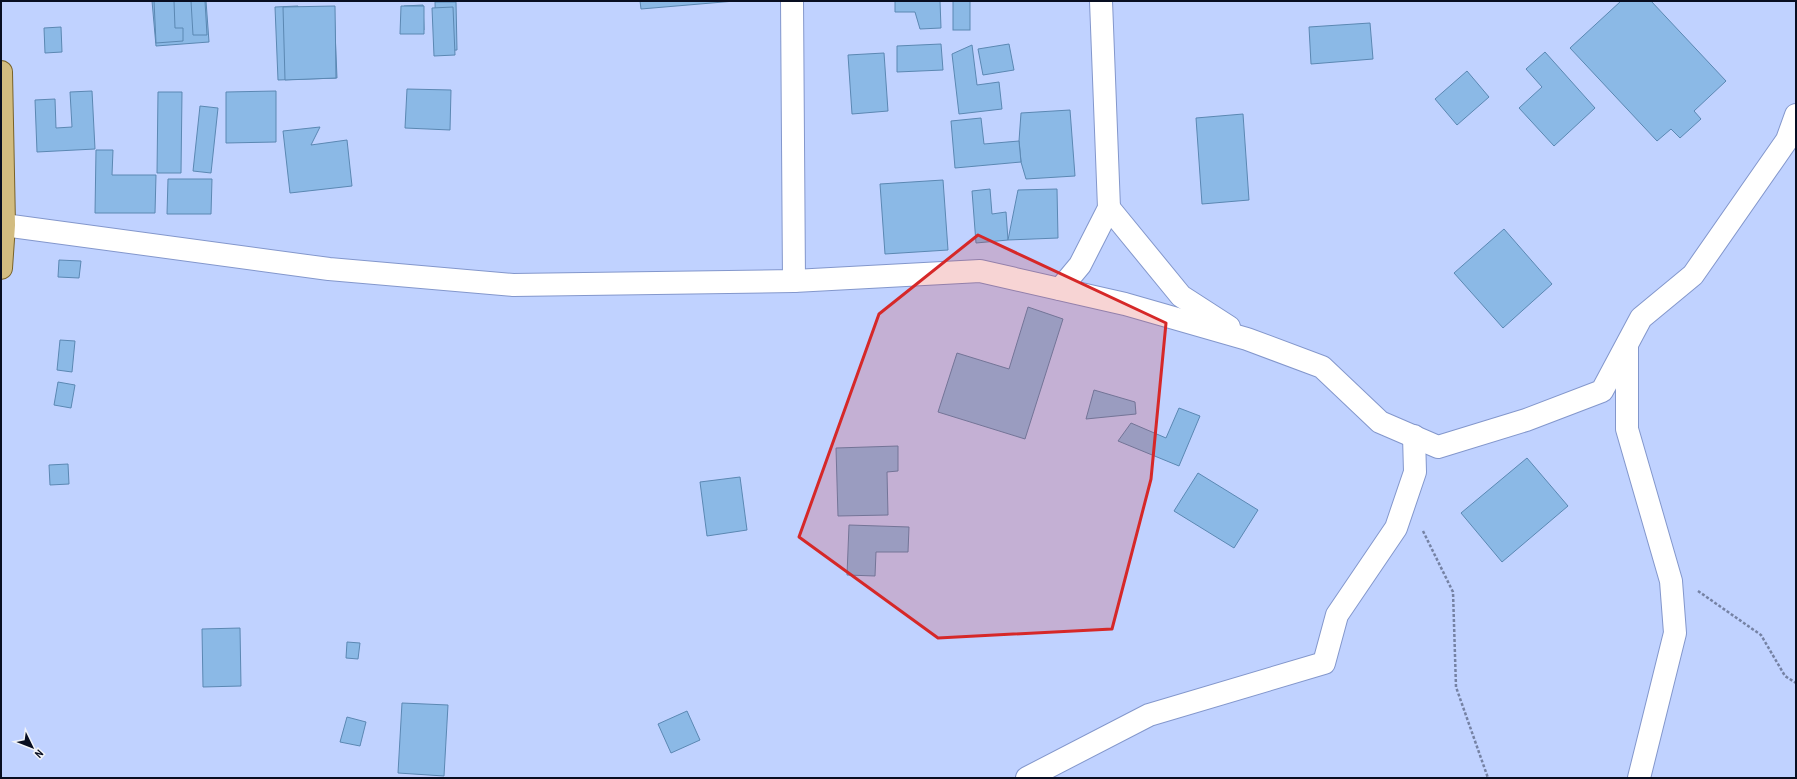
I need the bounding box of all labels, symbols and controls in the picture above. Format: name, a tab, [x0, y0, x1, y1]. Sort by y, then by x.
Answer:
north arrow	[12, 727, 52, 767]
text: N	[32, 747, 47, 761]

